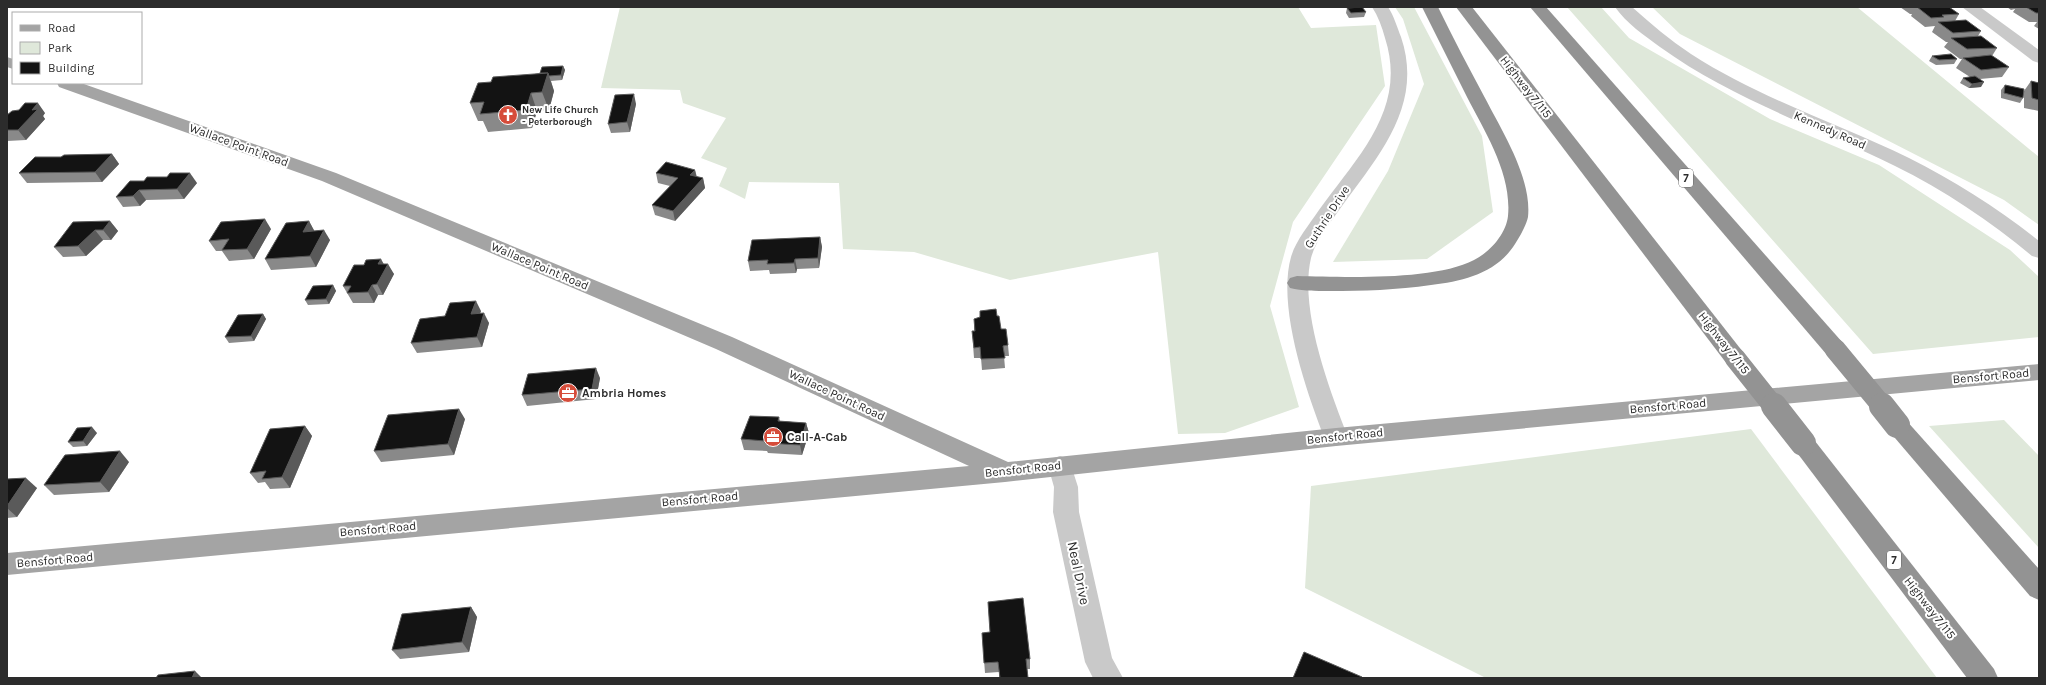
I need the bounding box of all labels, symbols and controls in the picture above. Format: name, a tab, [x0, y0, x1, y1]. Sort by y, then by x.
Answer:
legend	[12, 12, 142, 84]
text: Road	[48, 21, 76, 35]
text: Park	[48, 41, 73, 55]
street label: Highway 7/115	[1497, 53, 1555, 121]
text: Building	[48, 61, 95, 75]
church icon: New Life Church - Peterborough	[497, 104, 519, 126]
place label: New Life Church - Peterborough	[522, 104, 599, 128]
street label: Kennedy Road	[1792, 108, 1868, 152]
street label: Wallace Point Road	[188, 121, 290, 169]
road number: 7	[1679, 169, 1693, 187]
street label: Guthrie Drive	[1302, 183, 1352, 251]
street label: Wallace Point Road	[489, 239, 591, 293]
street label: Highway 7/115	[1695, 309, 1753, 377]
street label: Bensfort Road	[1952, 366, 2030, 386]
street label: Wallace Point Road	[787, 367, 887, 423]
office icon: Ambria Homes	[557, 382, 579, 404]
place label: Ambria Homes	[582, 386, 666, 400]
street label: Bensfort Road	[1629, 396, 1707, 416]
street label: Bensfort Road	[1306, 425, 1384, 447]
office icon: Call-A-Cab	[762, 426, 784, 448]
place label: Call-A-Cab	[787, 430, 847, 444]
street label: Bensfort Road	[984, 458, 1062, 480]
street label: Bensfort Road	[661, 489, 739, 509]
street label: Bensfort Road	[339, 519, 417, 539]
street label: Neal Drive	[1063, 540, 1094, 606]
street label: Bensfort Road	[16, 550, 94, 570]
road number: 7	[1887, 551, 1901, 569]
street label: Highway 7/115	[1901, 574, 1959, 642]

